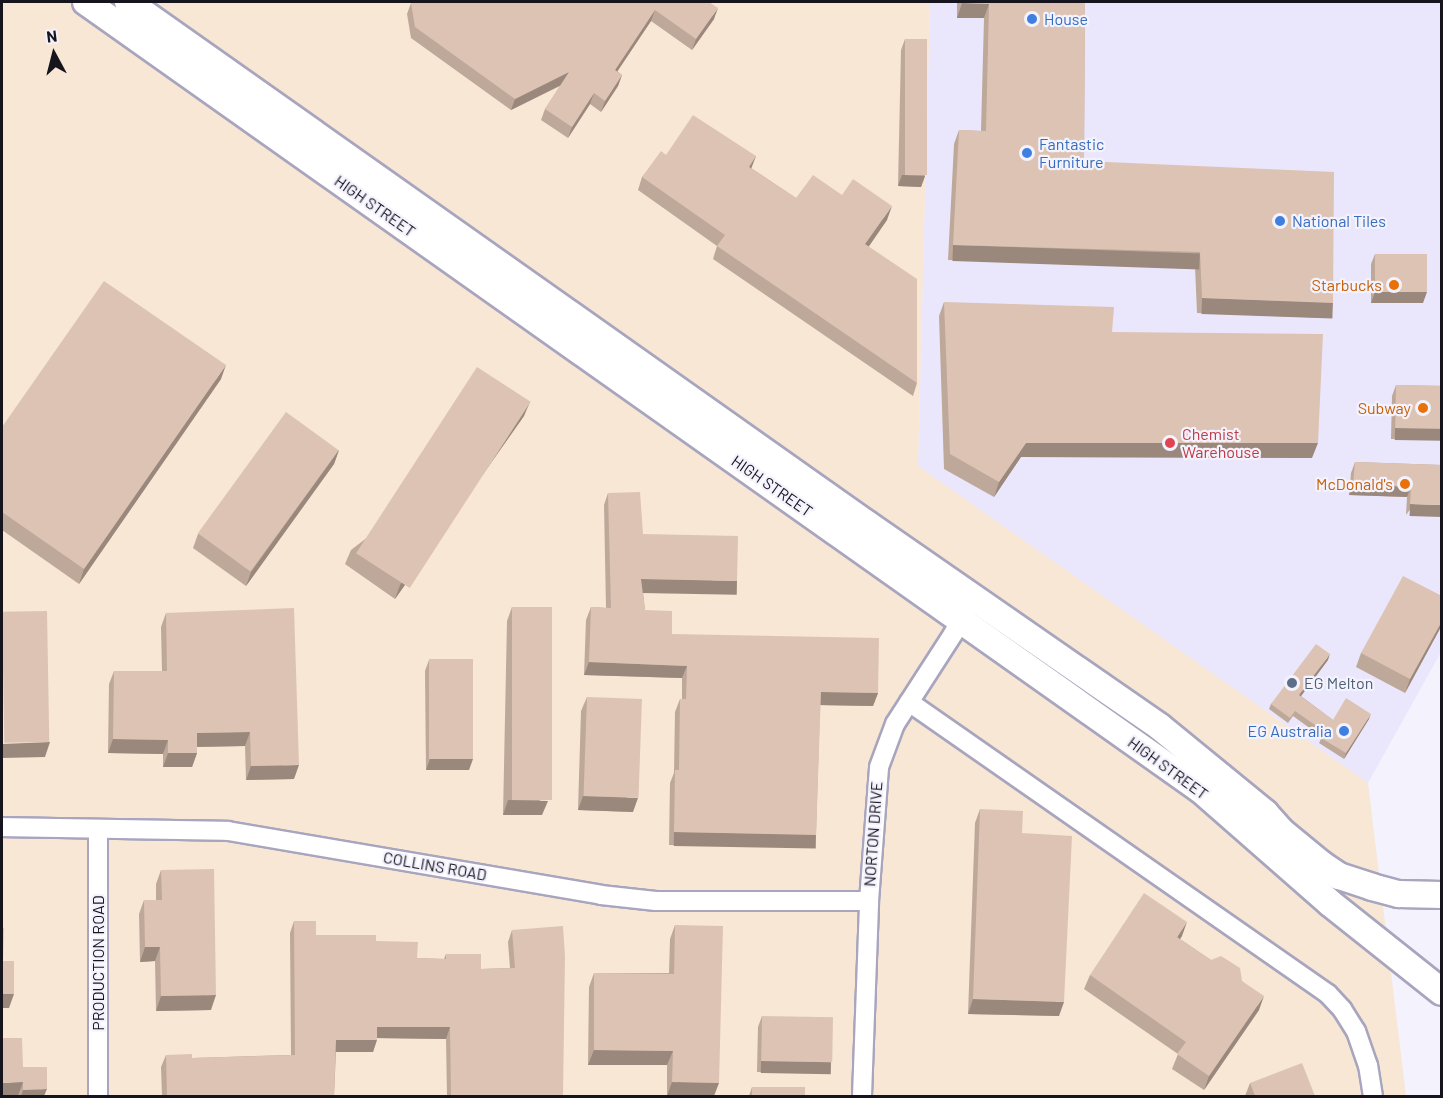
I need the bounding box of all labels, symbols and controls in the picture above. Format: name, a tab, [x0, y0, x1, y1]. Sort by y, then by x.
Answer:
place label: House	[1044, 9, 1088, 29]
marker: House	[1025, 12, 1039, 26]
north arrow	[24, 24, 84, 84]
text: N	[45, 26, 58, 46]
place label: Fantastic Furniture	[1039, 134, 1104, 172]
marker: Fantastic Furniture	[1020, 146, 1034, 160]
street label: HIGH STREET	[331, 171, 419, 241]
place label: National Tiles	[1292, 211, 1386, 231]
marker: National Tiles	[1273, 214, 1287, 228]
place label: Starbucks	[1312, 275, 1382, 295]
marker: Starbucks	[1387, 278, 1401, 292]
place label: Subway	[1358, 398, 1411, 418]
marker: Subway	[1416, 401, 1430, 415]
place label: Chemist Warehouse	[1182, 424, 1260, 462]
marker: Chemist Warehouse	[1163, 436, 1177, 450]
street label: HIGH STREET	[728, 451, 816, 521]
place label: McDonald's	[1316, 474, 1393, 494]
marker: McDonald's	[1398, 477, 1412, 491]
place label: EG Melton	[1304, 673, 1373, 693]
marker: EG Melton	[1285, 676, 1299, 690]
place label: EG Australia	[1248, 721, 1332, 741]
marker: EG Australia	[1337, 724, 1351, 738]
street label: HIGH STREET	[1124, 732, 1212, 804]
street label: NORTON DRIVE	[860, 781, 886, 887]
street label: COLLINS ROAD	[382, 847, 488, 885]
street label: PRODUCTION ROAD	[88, 895, 108, 1031]

